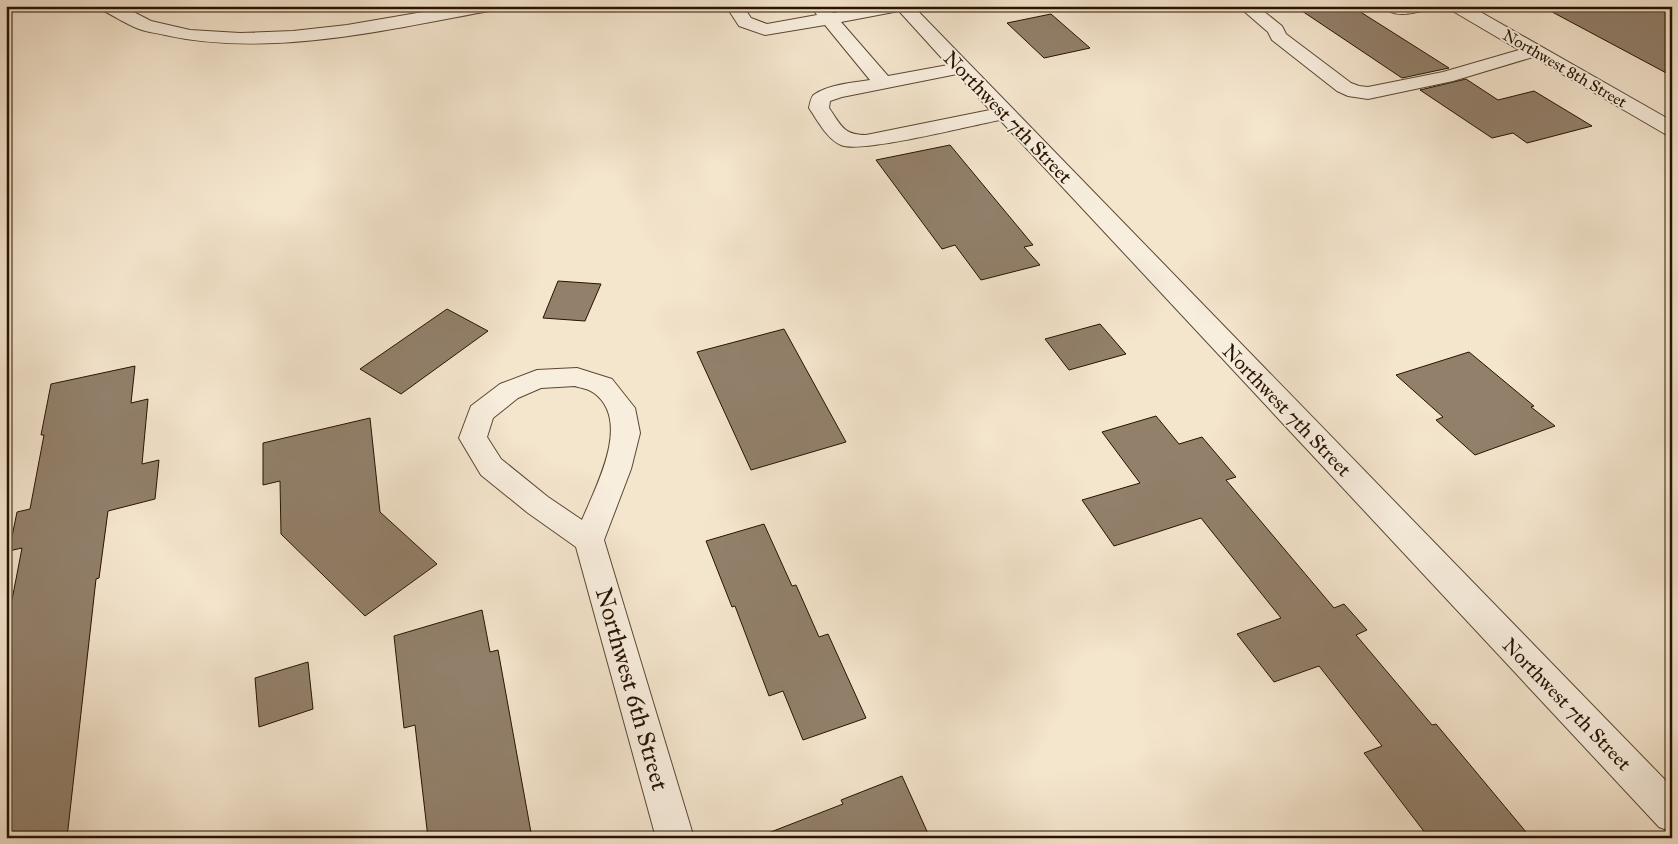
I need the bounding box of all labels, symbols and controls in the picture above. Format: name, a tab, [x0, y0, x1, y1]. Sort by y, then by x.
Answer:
street label: Northwest 8th Street	[1499, 25, 1630, 112]
street label: Northwest 7th Street	[939, 46, 1077, 188]
street label: Northwest 7th Street	[1218, 339, 1356, 481]
street label: Northwest 6th Street	[589, 584, 675, 794]
street label: Northwest 7th Street	[1498, 633, 1636, 775]

